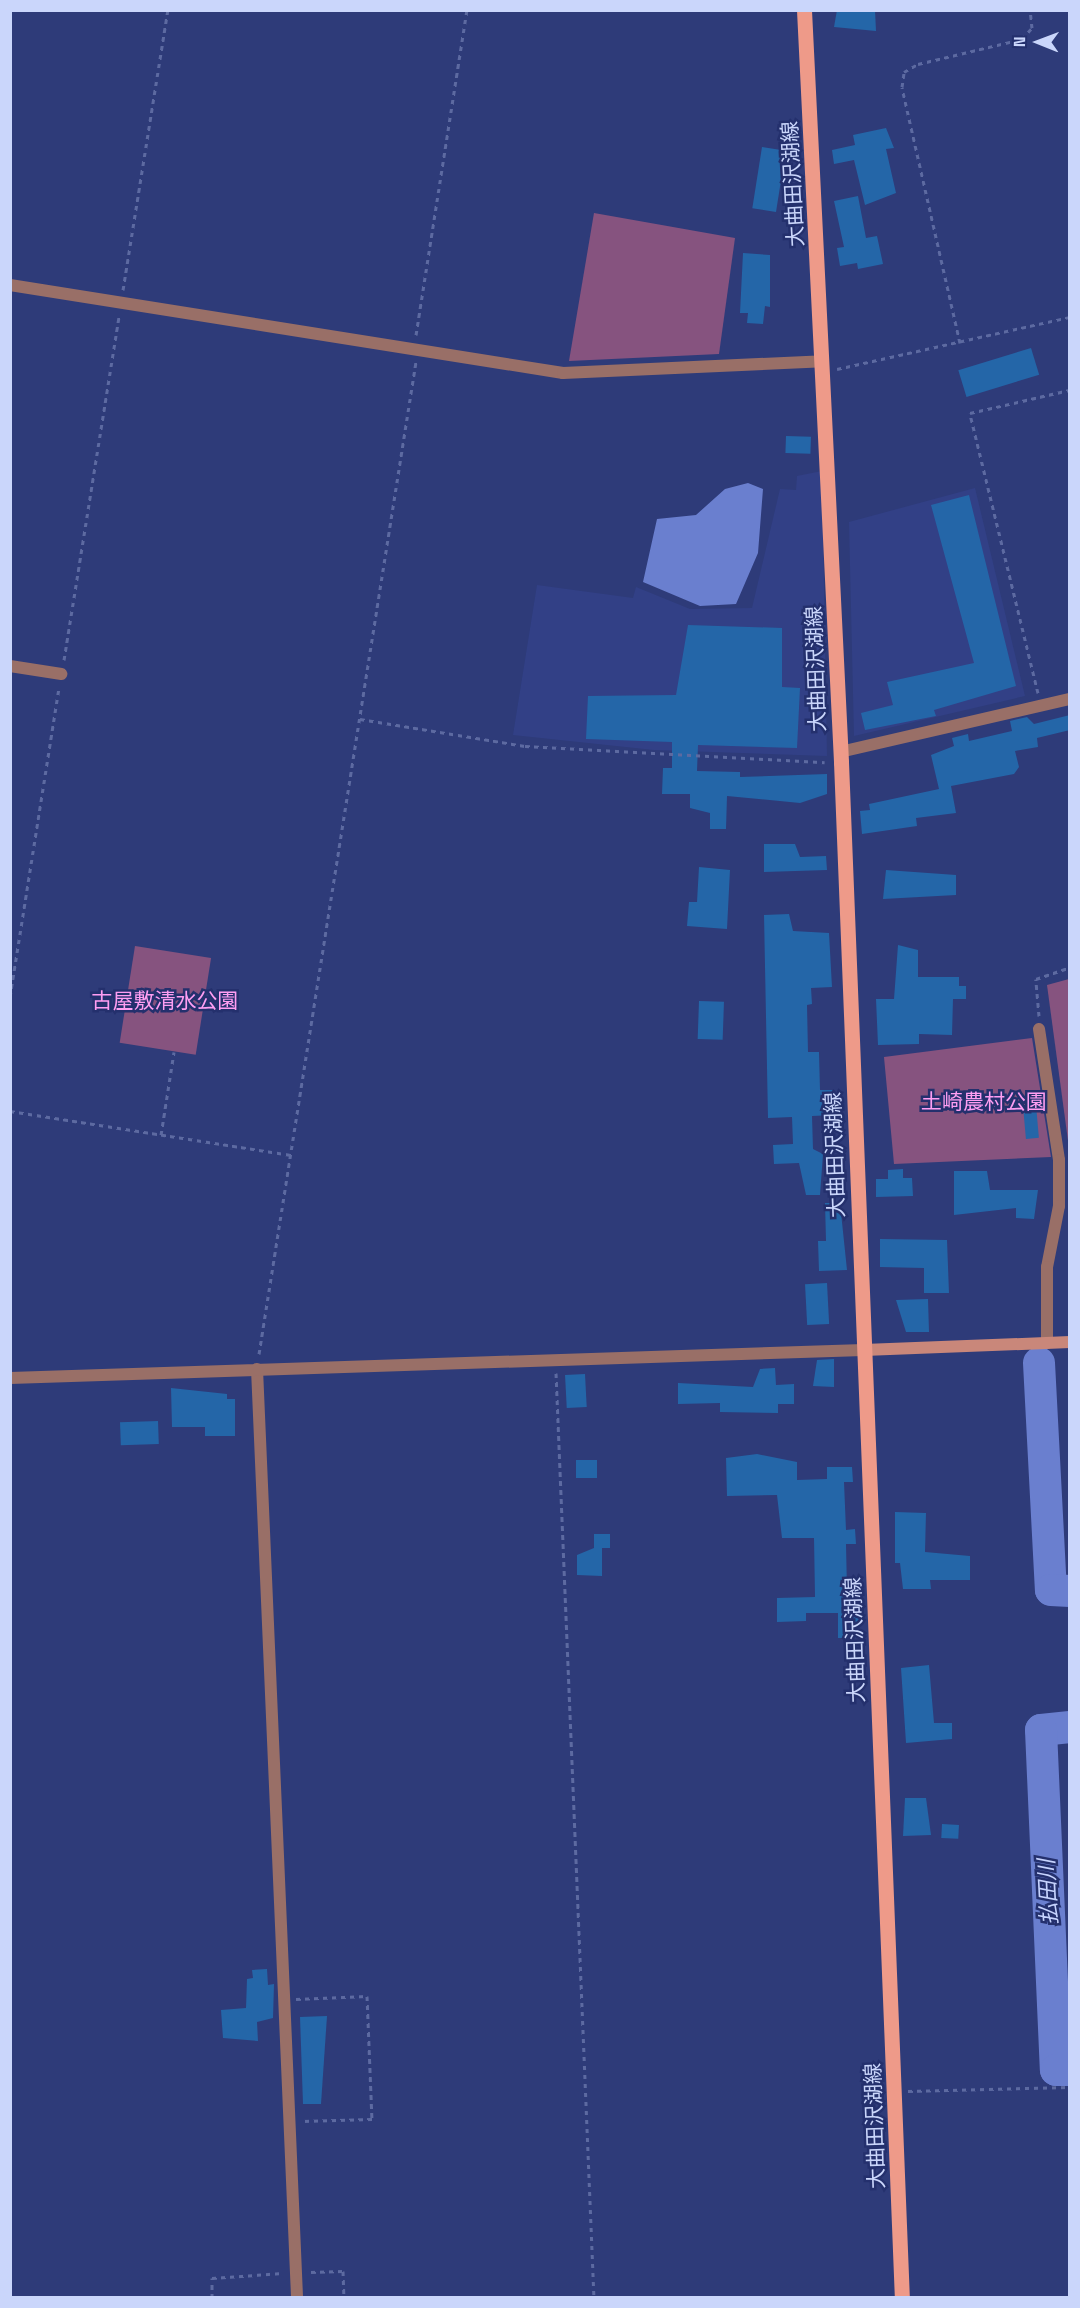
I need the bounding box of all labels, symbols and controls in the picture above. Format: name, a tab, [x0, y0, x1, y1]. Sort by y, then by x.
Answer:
north arrow	[1008, 12, 1068, 72]
text: N	[1009, 36, 1030, 47]
street label: 大曲田沢湖線	[777, 120, 809, 248]
street label: 大曲田沢湖線	[801, 606, 831, 732]
park label: 古屋敷清水公園	[92, 988, 238, 1014]
park label: 土崎農村公園	[921, 1089, 1047, 1115]
street label: 大曲田沢湖線	[820, 1092, 850, 1218]
street label: 大曲田沢湖線	[840, 1577, 870, 1703]
water label: 払田川	[1033, 1858, 1063, 1926]
street label: 大曲田沢湖線	[860, 2063, 890, 2189]

